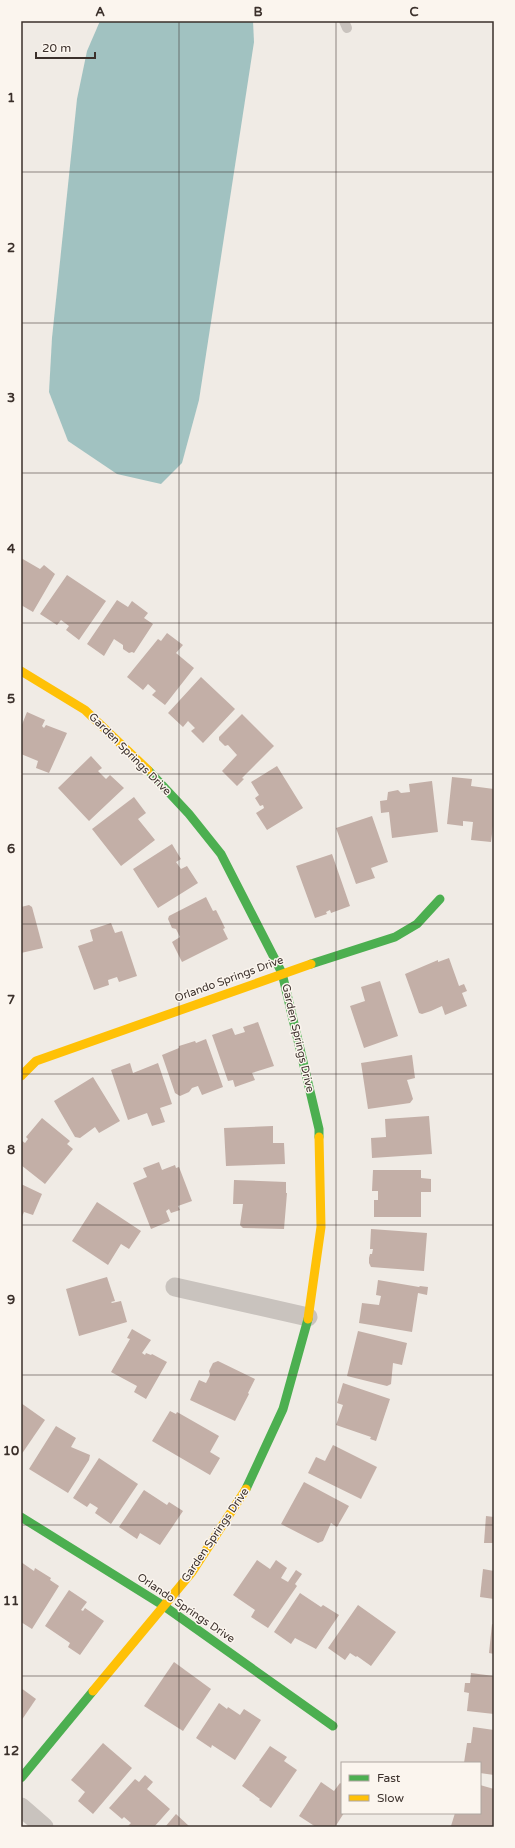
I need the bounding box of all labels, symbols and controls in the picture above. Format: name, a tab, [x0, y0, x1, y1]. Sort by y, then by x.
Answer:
text: A	[95, 4, 105, 20]
text: B	[253, 4, 263, 20]
text: C	[409, 4, 419, 20]
scale bar	[36, 34, 95, 60]
text: 20 m	[42, 41, 71, 55]
text: 1	[7, 90, 15, 106]
text: 2	[7, 240, 15, 256]
text: 3	[7, 390, 15, 406]
text: 4	[7, 541, 16, 557]
text: 5	[7, 691, 15, 707]
street label: Garden Springs Drive	[86, 710, 174, 798]
text: 6	[7, 841, 15, 857]
street label: Orlando Springs Drive	[173, 953, 285, 1005]
street label: Garden Springs Drive	[279, 983, 317, 1093]
text: 7	[7, 992, 15, 1008]
text: 8	[7, 1142, 15, 1158]
text: 9	[7, 1292, 15, 1308]
text: 10	[3, 1443, 19, 1459]
street label: Garden Springs Drive	[179, 1485, 251, 1585]
street label: Orlando Springs Drive	[135, 1571, 237, 1645]
text: 11	[3, 1593, 19, 1609]
text: 12	[3, 1743, 19, 1759]
legend	[341, 1762, 481, 1814]
text: Fast	[377, 1771, 401, 1785]
text: Slow	[377, 1791, 404, 1805]

